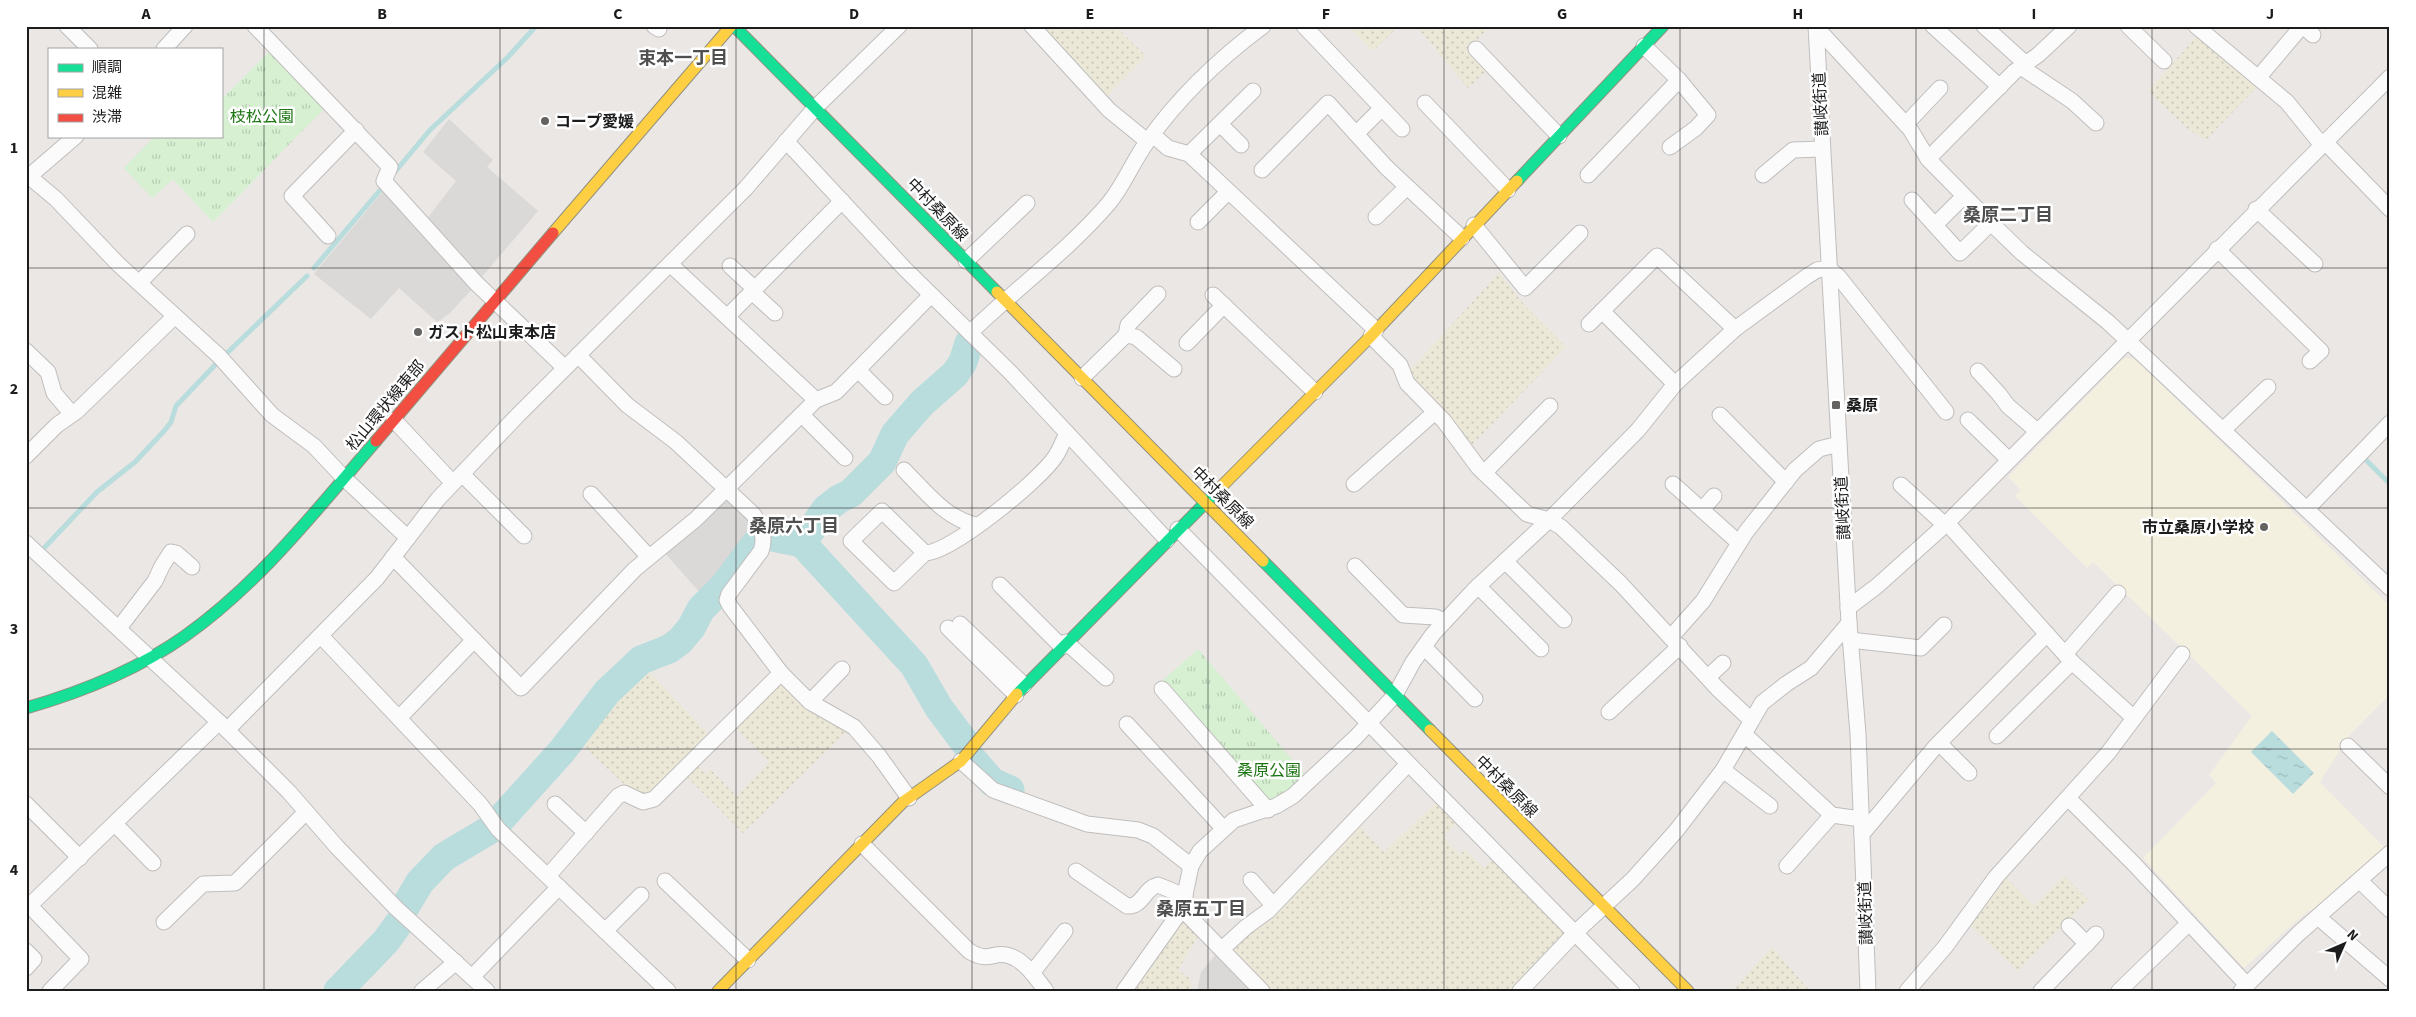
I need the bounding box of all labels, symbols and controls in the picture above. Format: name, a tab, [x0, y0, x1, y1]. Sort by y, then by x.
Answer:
text: A	[140, 3, 151, 25]
text: B	[377, 3, 387, 25]
text: C	[613, 3, 623, 25]
text: D	[849, 3, 859, 25]
text: E	[1086, 3, 1094, 25]
text: F	[1322, 3, 1330, 25]
text: G	[1557, 3, 1567, 25]
text: H	[1793, 3, 1803, 25]
text: I	[2032, 3, 2036, 25]
text: J	[2266, 3, 2274, 25]
district label: 束本一丁目	[638, 46, 728, 71]
legend	[48, 48, 222, 138]
text: 順調	[92, 57, 122, 78]
street label: 讃岐街道	[1808, 71, 1834, 136]
text: 混雑	[92, 83, 122, 104]
park label: 枝松公園	[230, 106, 294, 128]
text: 渋滞	[92, 107, 122, 128]
place label: コープ愛媛	[555, 111, 634, 133]
marker: コープ愛媛	[539, 115, 551, 127]
text: 1	[10, 137, 18, 159]
street label: 中村桑原線	[902, 173, 973, 246]
district label: 桑原二丁目	[1963, 203, 2053, 228]
place label: ガスト松山束本店	[428, 322, 556, 344]
marker: ガスト松山束本店	[412, 326, 424, 338]
street label: 松山環状線東部	[341, 356, 430, 456]
text: 2	[10, 378, 18, 400]
place label: 桑原	[1846, 395, 1878, 417]
marker: 桑原	[1830, 399, 1842, 411]
street label: 中村桑原線	[1186, 462, 1258, 534]
street label: 讃岐街道	[1830, 475, 1856, 540]
district label: 桑原六丁目	[749, 514, 839, 539]
place label: 市立桑原小学校	[2142, 517, 2254, 539]
marker: 市立桑原小学校	[2258, 521, 2270, 533]
text: 3	[10, 618, 18, 640]
street label: 中村桑原線	[1470, 751, 1542, 823]
park label: 桑原公園	[1237, 760, 1301, 782]
text: 4	[10, 859, 19, 881]
street label: 讃岐街道	[1854, 881, 1878, 945]
district label: 桑原五丁目	[1156, 897, 1246, 922]
north arrow	[2318, 920, 2368, 970]
text: N	[2342, 925, 2363, 946]

